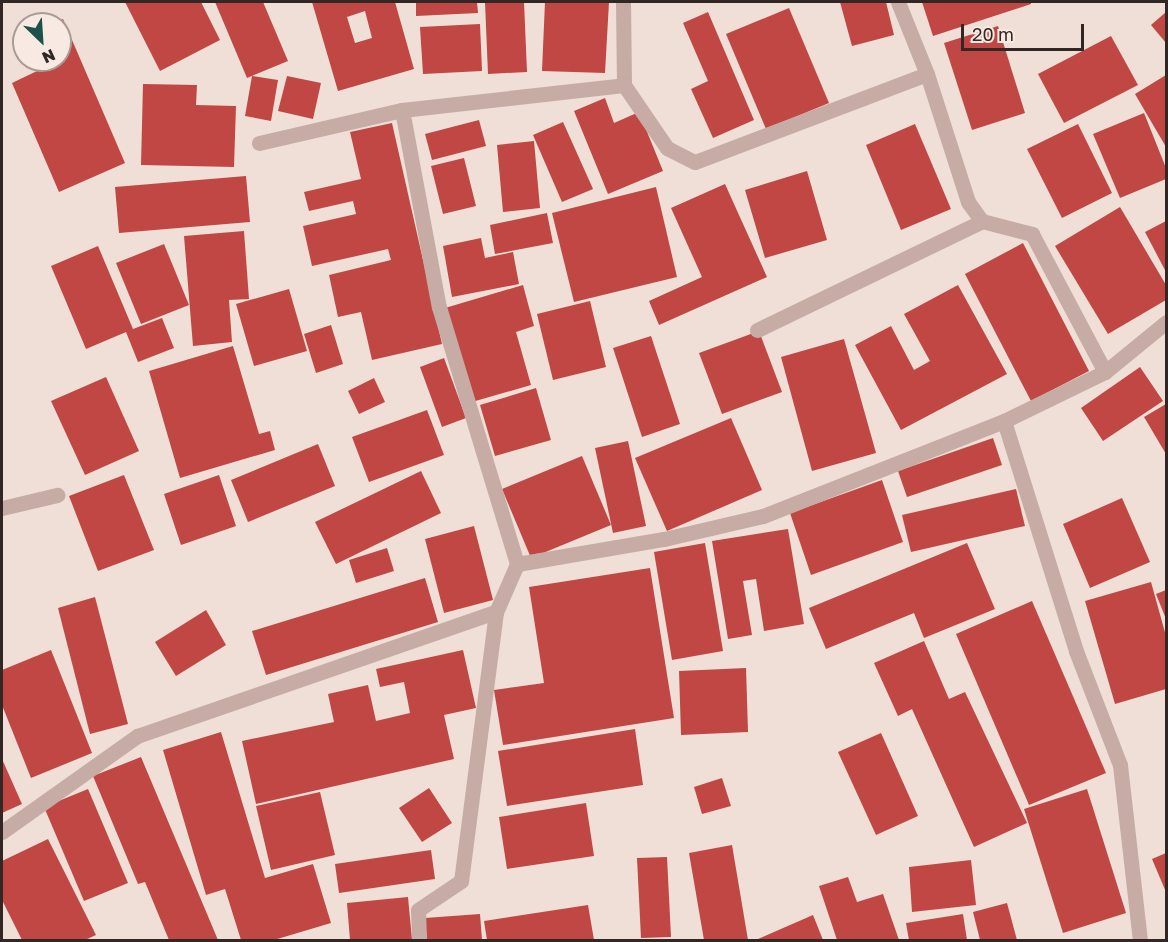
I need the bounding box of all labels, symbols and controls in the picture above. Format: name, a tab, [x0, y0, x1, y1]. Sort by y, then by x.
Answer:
north arrow	[12, 12, 72, 72]
scale bar	[964, 12, 1087, 50]
text: 20 m	[972, 23, 1014, 45]
text: N	[39, 45, 59, 68]

